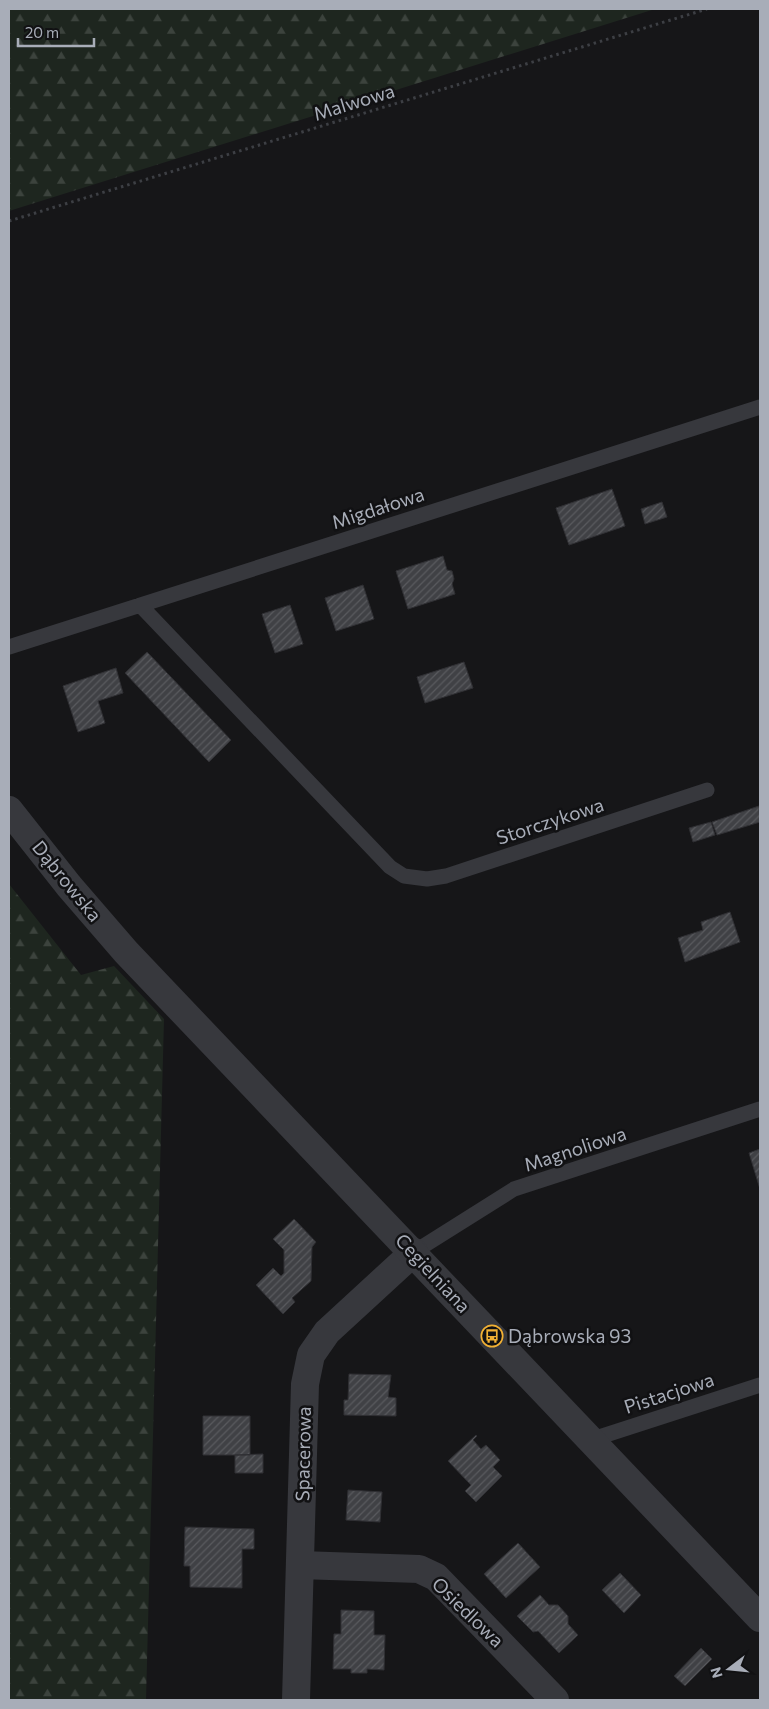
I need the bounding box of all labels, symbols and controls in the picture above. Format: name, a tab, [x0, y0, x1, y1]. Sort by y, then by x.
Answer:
scale bar	[18, 15, 94, 47]
text: 20 m	[25, 23, 59, 41]
street label: Malwowa	[311, 78, 397, 125]
street label: Migdałowa	[329, 482, 427, 533]
street label: Storczykowa	[493, 792, 607, 849]
street label: Dąbrowska	[28, 836, 107, 926]
street label: Magnoliowa	[521, 1121, 629, 1176]
street label: Cegielniana	[391, 1228, 476, 1317]
bus stop icon: Dąbrowska 93	[480, 1324, 504, 1348]
place label: Dąbrowska 93	[508, 1324, 631, 1347]
street label: Pistacjowa	[621, 1367, 717, 1418]
street label: Spacerowa	[290, 1406, 315, 1502]
street label: Osiedlowa	[428, 1572, 509, 1651]
north arrow	[704, 1644, 754, 1694]
text: N	[706, 1665, 726, 1680]

